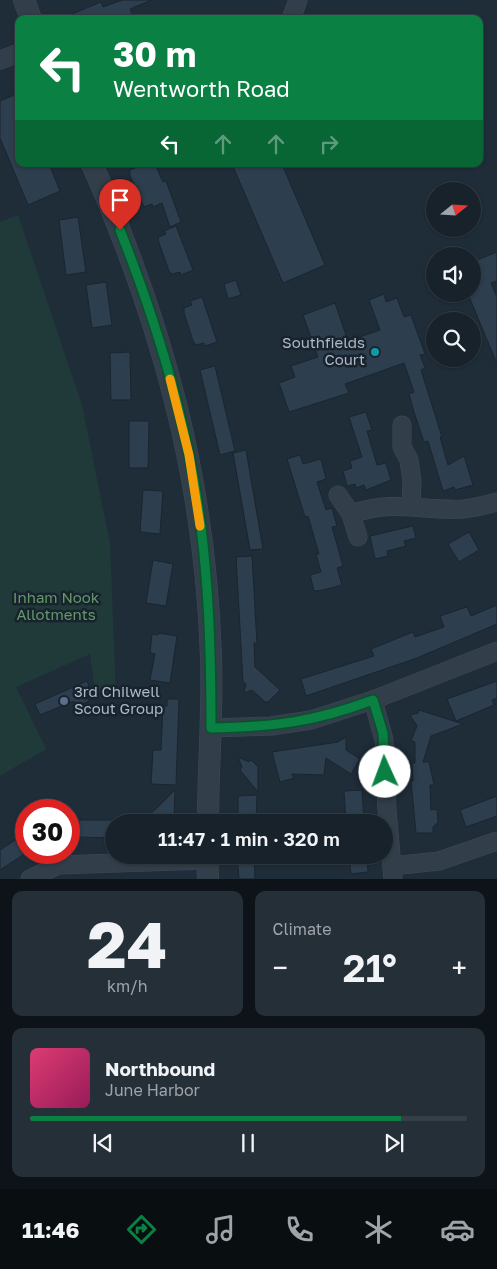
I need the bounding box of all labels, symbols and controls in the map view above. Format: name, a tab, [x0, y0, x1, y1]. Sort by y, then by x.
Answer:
text: 30 m	[113, 33, 196, 75]
icon: left	[30, 35, 95, 100]
text: Wentworth Road	[113, 75, 290, 102]
icon: left	[156, 130, 184, 158]
icon: ahead	[209, 130, 237, 158]
icon: ahead	[262, 130, 290, 158]
icon: right	[315, 130, 343, 158]
pin	[99, 179, 141, 230]
north arrow	[426, 182, 481, 238]
map controls	[426, 182, 481, 367]
icon: arrive	[106, 186, 134, 214]
button: sound	[426, 247, 481, 302]
button: search	[426, 312, 481, 367]
place label: Southfields Court	[282, 333, 365, 368]
marker: Southfields Court	[369, 346, 381, 358]
park label: Inham Nook Allotments	[13, 588, 100, 623]
place label: 3rd Chilwell Scout Group	[74, 682, 163, 717]
marker: 3rd Chilwell Scout Group	[58, 695, 70, 707]
position arrow	[358, 745, 410, 797]
speed limit sign: 30	[15, 799, 80, 864]
text: 11:47 · 1 min · 320 m	[158, 827, 340, 850]
text: 24	[87, 904, 167, 982]
text: Climate	[273, 919, 332, 939]
text: 21°	[343, 945, 397, 990]
text: −	[273, 951, 288, 984]
text: +	[452, 951, 467, 984]
text: km/h	[107, 976, 148, 996]
text: Northbound	[105, 1057, 215, 1080]
text: June Harbor	[105, 1080, 200, 1100]
icon: previous	[89, 1129, 117, 1157]
icon: pause	[234, 1129, 262, 1157]
icon: next	[380, 1129, 408, 1157]
icon: directions	[124, 1212, 159, 1247]
icon: music	[203, 1212, 238, 1247]
icon: phone	[282, 1212, 317, 1247]
icon: climate	[361, 1212, 396, 1247]
icon: car	[440, 1212, 475, 1247]
text: 11:46	[22, 1216, 79, 1243]

